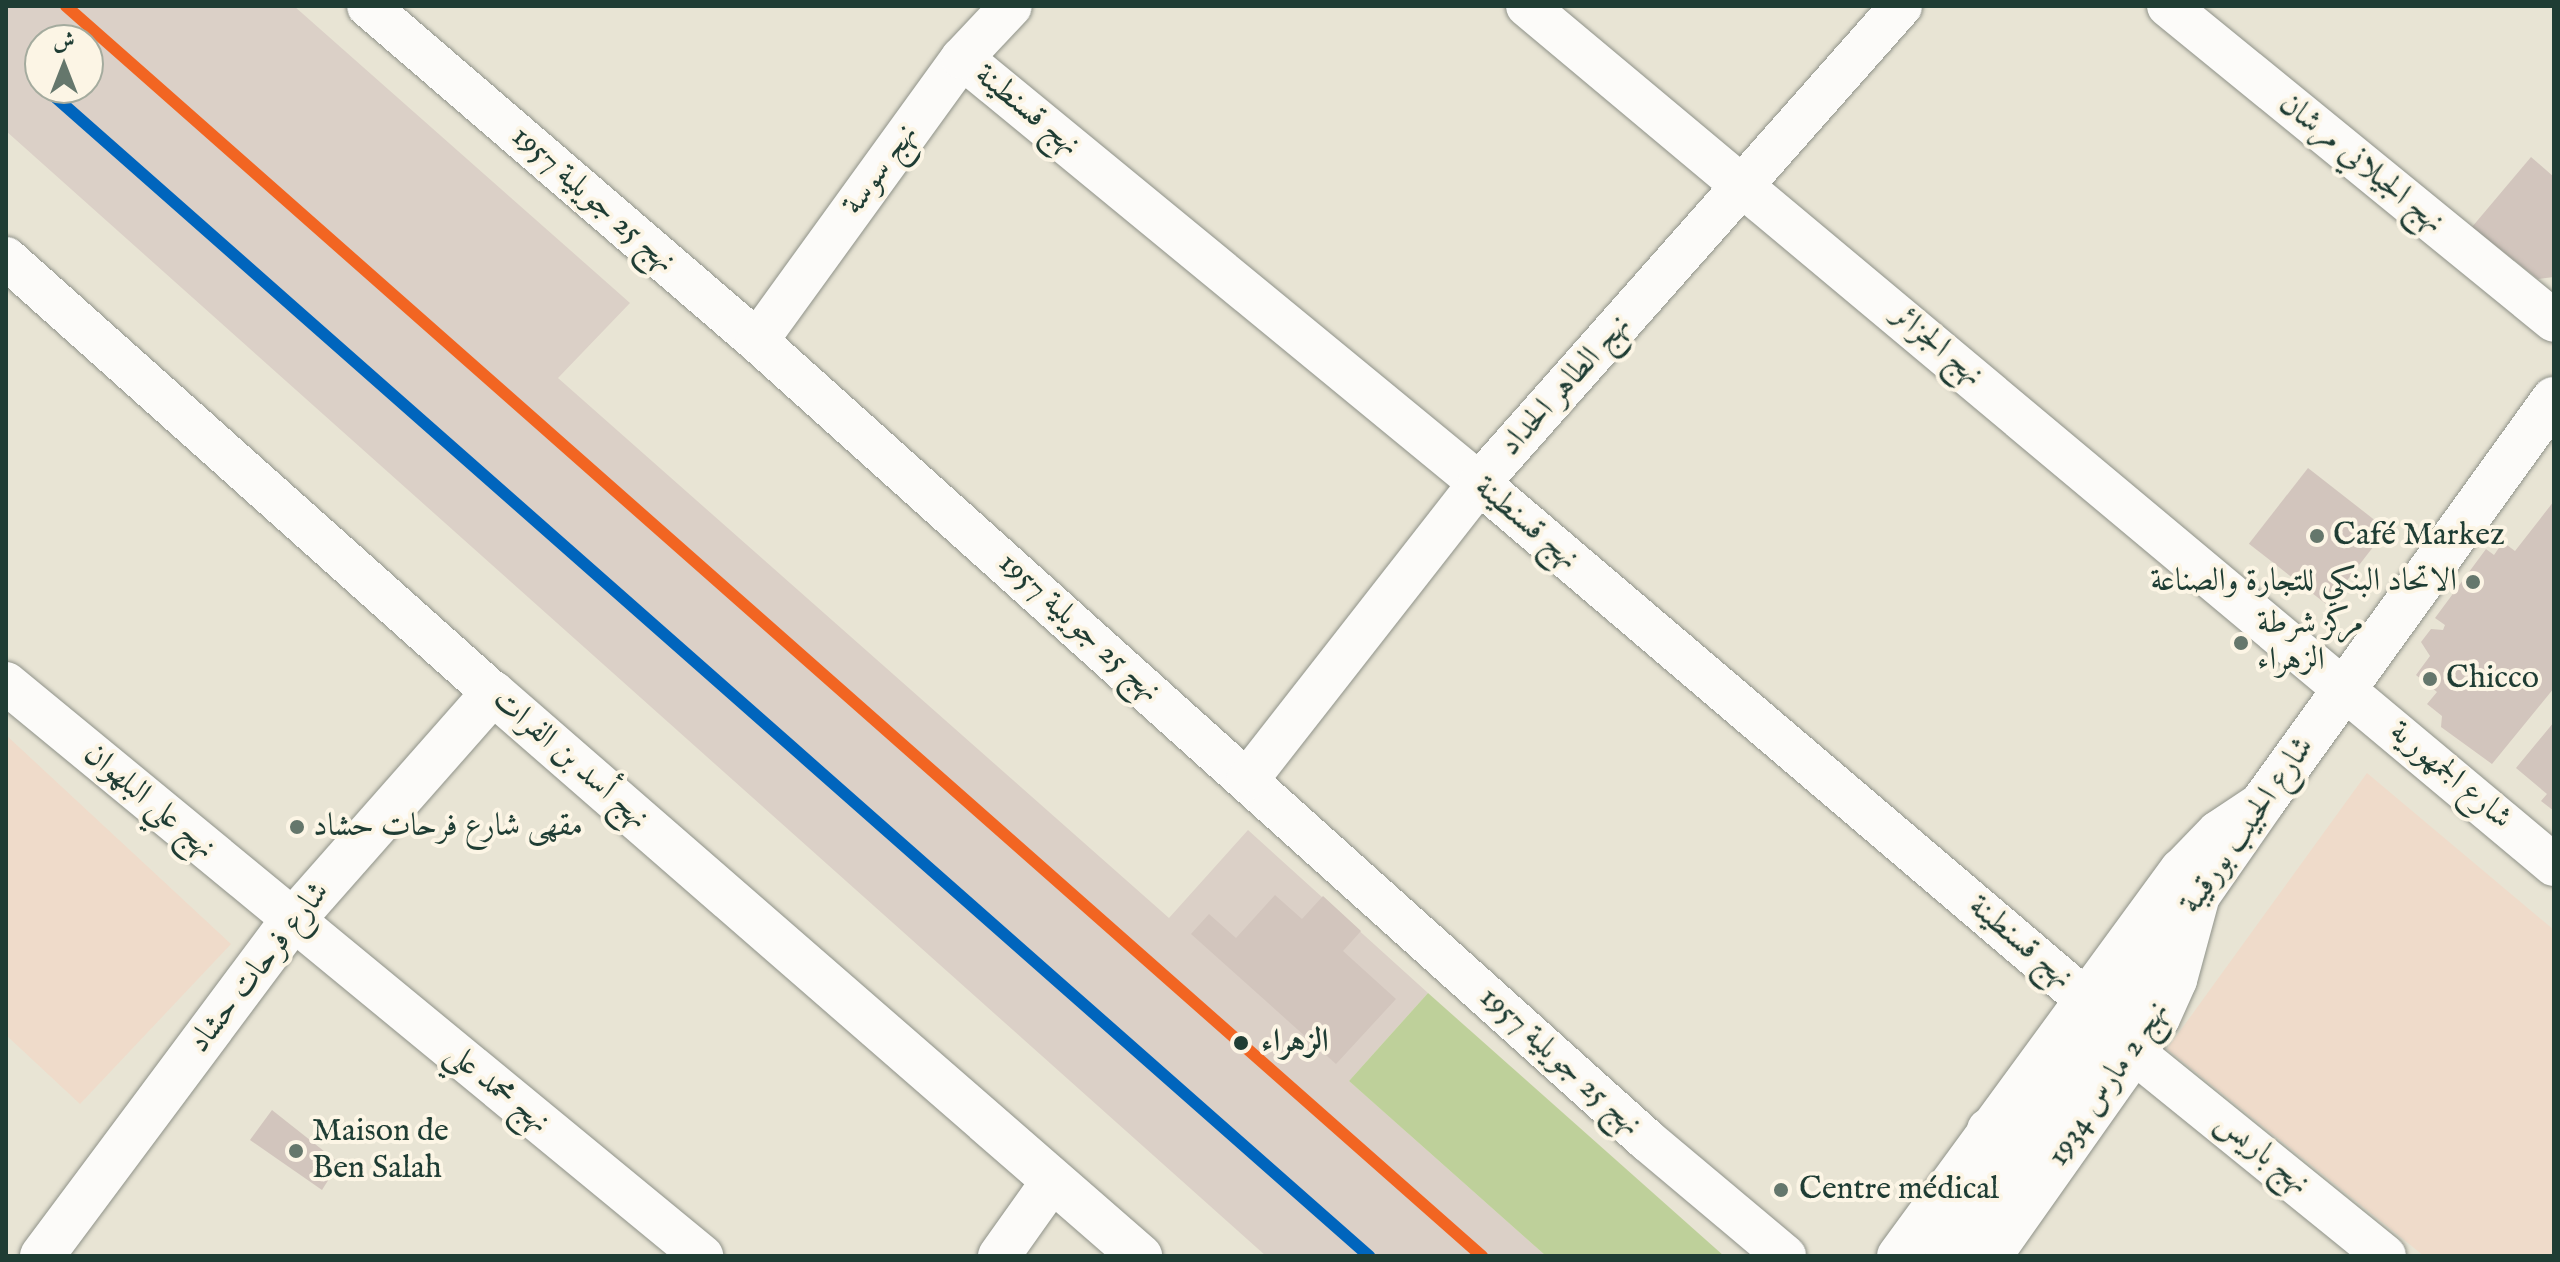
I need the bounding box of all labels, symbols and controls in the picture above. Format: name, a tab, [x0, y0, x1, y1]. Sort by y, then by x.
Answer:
north arrow	[24, 24, 104, 104]
text: ش	[53, 28, 75, 56]
street label: نهج قسنطينة	[966, 57, 1088, 165]
street label: نهج الجيلاني مرشان	[2270, 86, 2452, 242]
street label: نهج سوسة	[835, 117, 927, 223]
street label: نهج 25 جويلية 1957	[503, 118, 683, 282]
street label: نهج الجزائر	[1883, 296, 1991, 396]
street label: نهج الطاهر الحداد	[1492, 307, 1640, 465]
street label: نهج قسنطينة	[1466, 469, 1586, 579]
place label: Café Markez	[2333, 517, 2505, 555]
marker: Café Markez	[2308, 527, 2326, 545]
street label: نهج 25 جويلية 1957	[990, 545, 1168, 711]
place label: الاتحاد البنكي للتجارة والصناعة	[2150, 563, 2457, 601]
marker: الاتحاد البنكي للتجارة والصناعة	[2464, 573, 2482, 591]
place label: مركز شرطة الزهراء	[2257, 606, 2364, 681]
marker: مركز شرطة الزهراء	[2232, 634, 2250, 652]
place label: Chicco	[2446, 660, 2539, 698]
marker: Chicco	[2421, 670, 2439, 688]
street label: نهج أسد بن الفرات	[484, 681, 656, 839]
street label: شارع الجمهورية	[2381, 714, 2519, 838]
street label: شارع الحبيب بورقيبة	[2173, 730, 2323, 922]
street label: نهج علي البلهوان	[75, 736, 223, 868]
place label: مقهى شارع فرحات حشاد	[313, 808, 583, 846]
marker: مقهى شارع فرحات حشاد	[288, 818, 306, 836]
street label: شارع فرحات حشاد	[181, 875, 339, 1061]
street label: نهج قسنطينة	[1960, 888, 2080, 998]
street label: نهج 25 جويلية 1957	[1471, 979, 1649, 1145]
street label: نهج 2 مارس 1934	[2040, 994, 2178, 1174]
place label: الزهراء	[1261, 1024, 1329, 1062]
marker: الزهراء	[1228, 1030, 1254, 1056]
street label: نهج محمد علي	[437, 1035, 557, 1143]
street label: نهج باريس	[2207, 1104, 2317, 1204]
place label: Maison de Ben Salah	[312, 1114, 449, 1189]
marker: Maison de Ben Salah	[287, 1142, 305, 1160]
place label: Centre médical	[1799, 1171, 1999, 1209]
marker: Centre médical	[1770, 1179, 1792, 1201]

